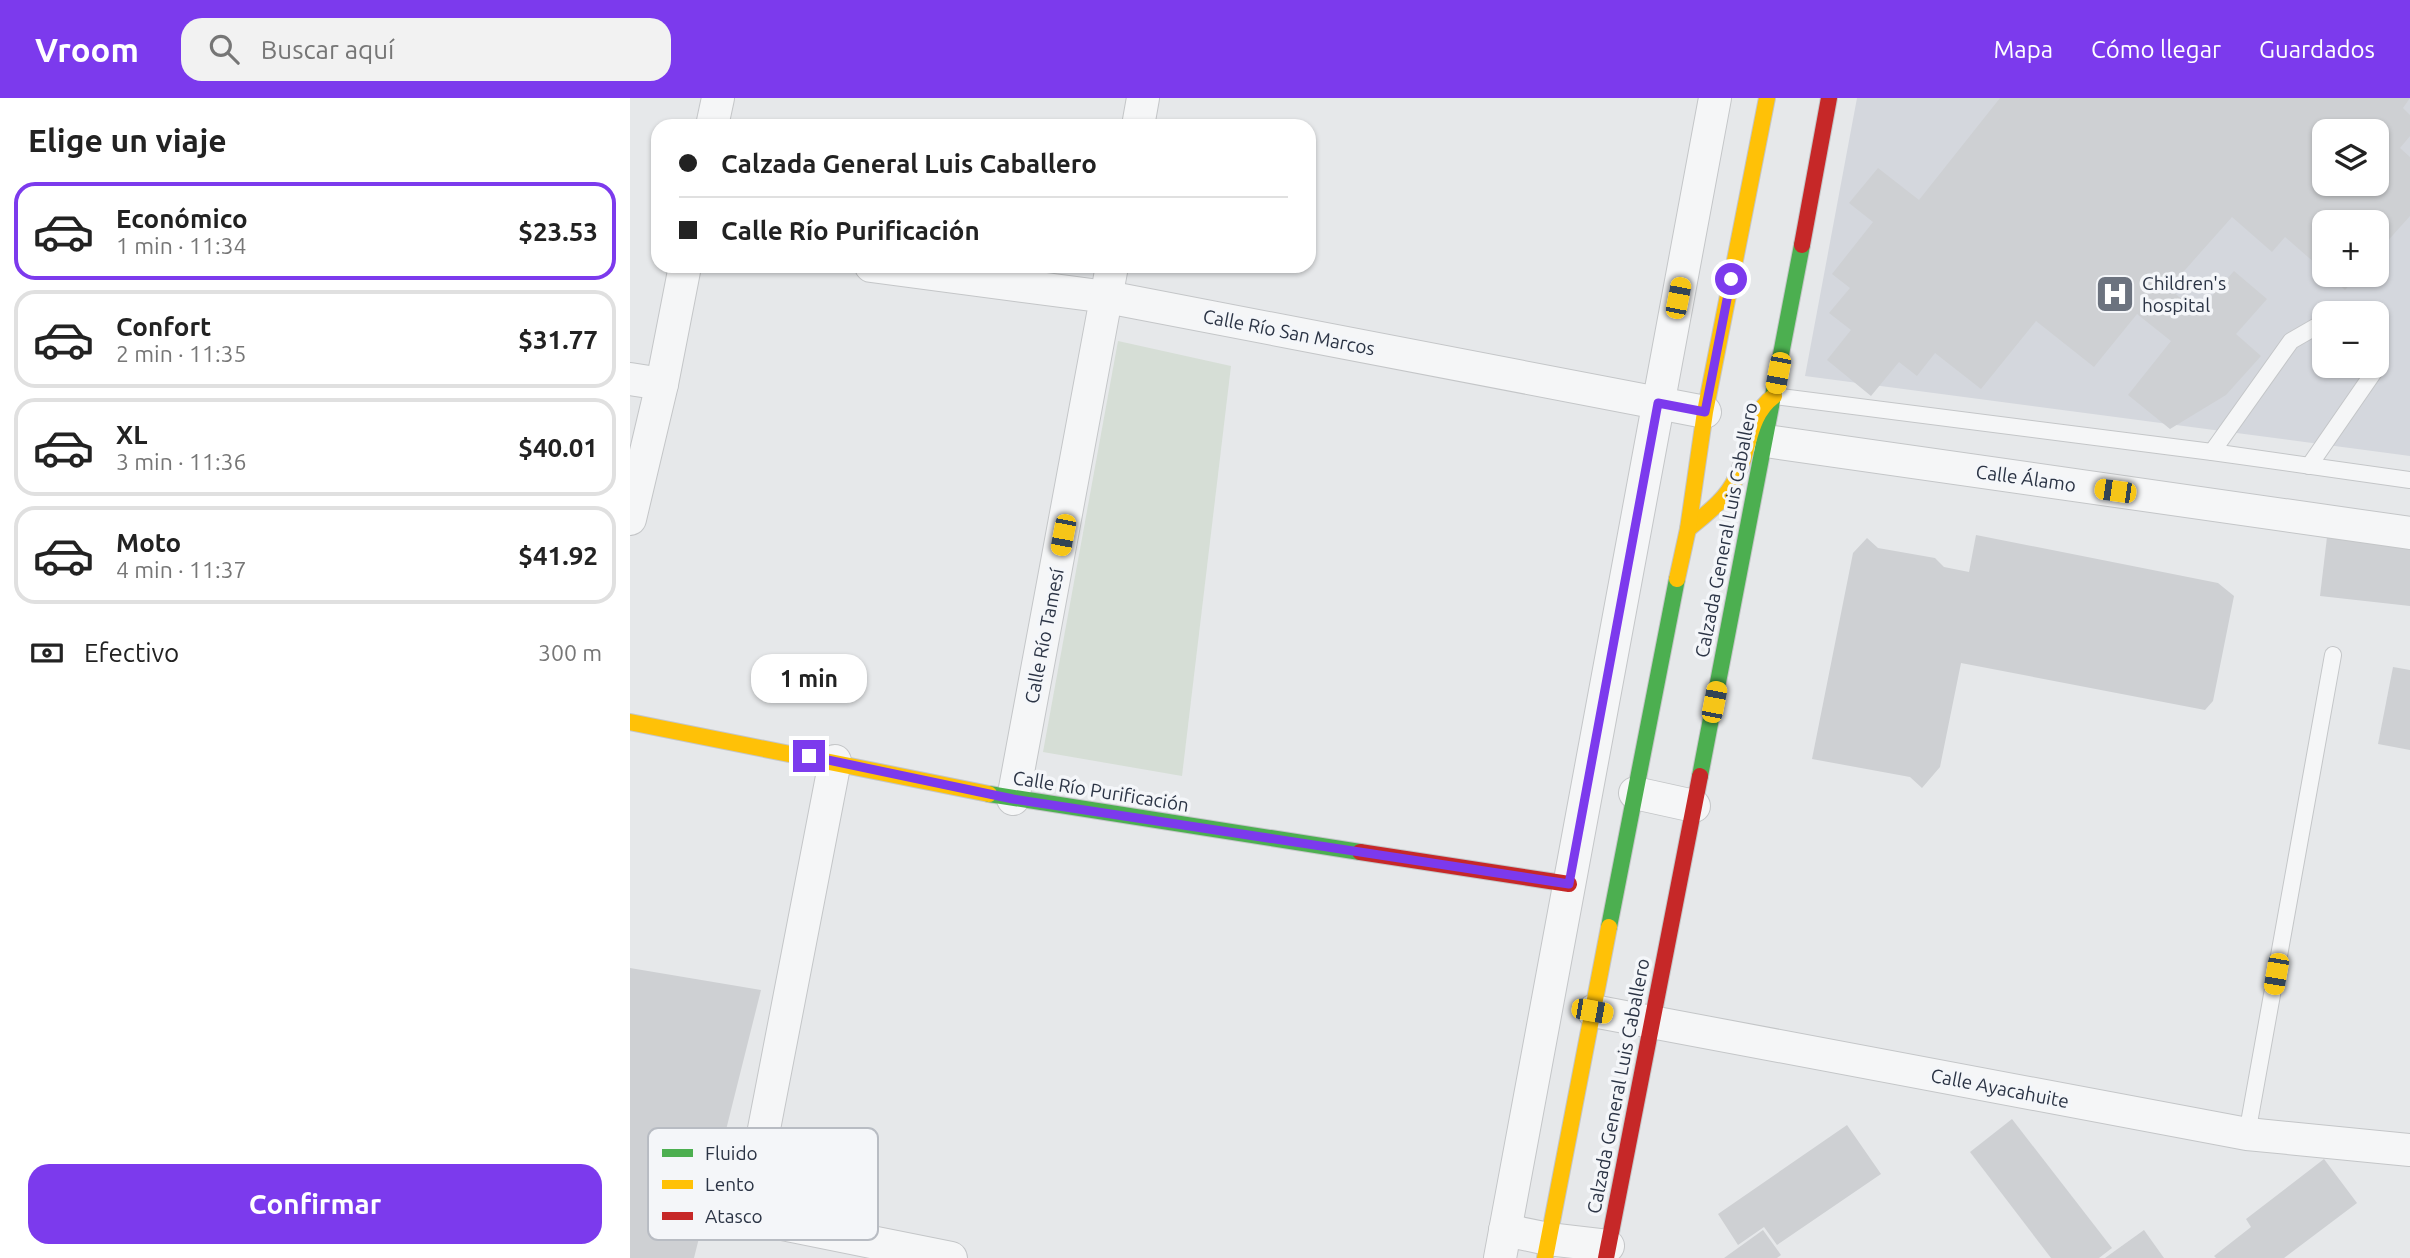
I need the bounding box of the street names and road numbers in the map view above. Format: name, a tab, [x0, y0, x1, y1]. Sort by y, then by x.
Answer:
street label: Calle Río San Marcos	[1201, 305, 1377, 359]
street label: Calzada General Luis Caballero	[1690, 400, 1762, 660]
street label: Calle Álamo	[1975, 460, 2077, 496]
street label: Calle Río Tamesí	[1020, 566, 1068, 706]
street label: Calle Río Purificación	[1011, 766, 1191, 816]
street label: Calzada General Luis Caballero	[1582, 956, 1654, 1216]
street label: Calle Ayacahuite	[1929, 1064, 2071, 1112]

